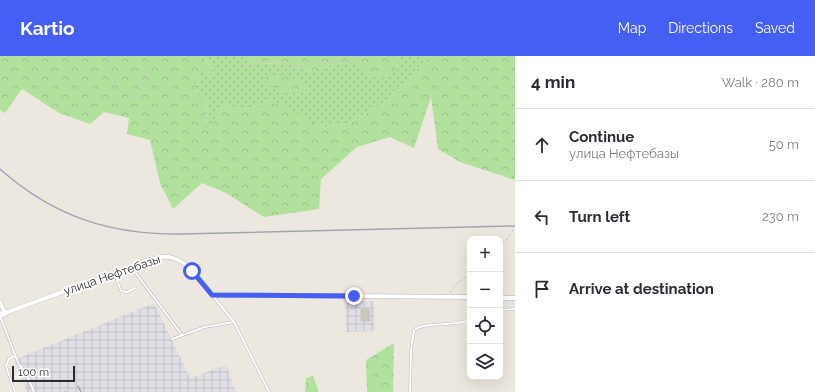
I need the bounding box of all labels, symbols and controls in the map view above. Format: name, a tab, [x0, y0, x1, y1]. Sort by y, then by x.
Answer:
text: Kartio	[20, 17, 75, 39]
text: Map	[618, 20, 646, 36]
text: Directions	[668, 20, 733, 36]
text: Saved	[755, 20, 795, 36]
text: 4 min	[531, 72, 575, 92]
text: Walk · 280 m	[722, 75, 799, 90]
text: Continue	[569, 128, 634, 146]
icon: ahead	[531, 134, 553, 156]
text: 50 m	[769, 137, 799, 152]
text: улица Нефтебазы	[569, 146, 679, 161]
icon: left	[531, 206, 553, 228]
text: Turn left	[569, 208, 630, 226]
text: 230 m	[762, 209, 799, 224]
map controls	[467, 236, 503, 380]
button: +	[467, 236, 503, 272]
street label: улица Нефтебазы	[62, 252, 162, 298]
route start	[183, 262, 201, 280]
button: −	[467, 272, 503, 308]
icon: arrive	[531, 278, 553, 300]
text: Arrive at destination	[569, 280, 714, 298]
route end	[345, 287, 363, 305]
button: locate	[467, 308, 503, 344]
button: layers	[467, 344, 503, 380]
scale bar	[12, 364, 75, 383]
text: 100 m	[18, 366, 49, 379]

